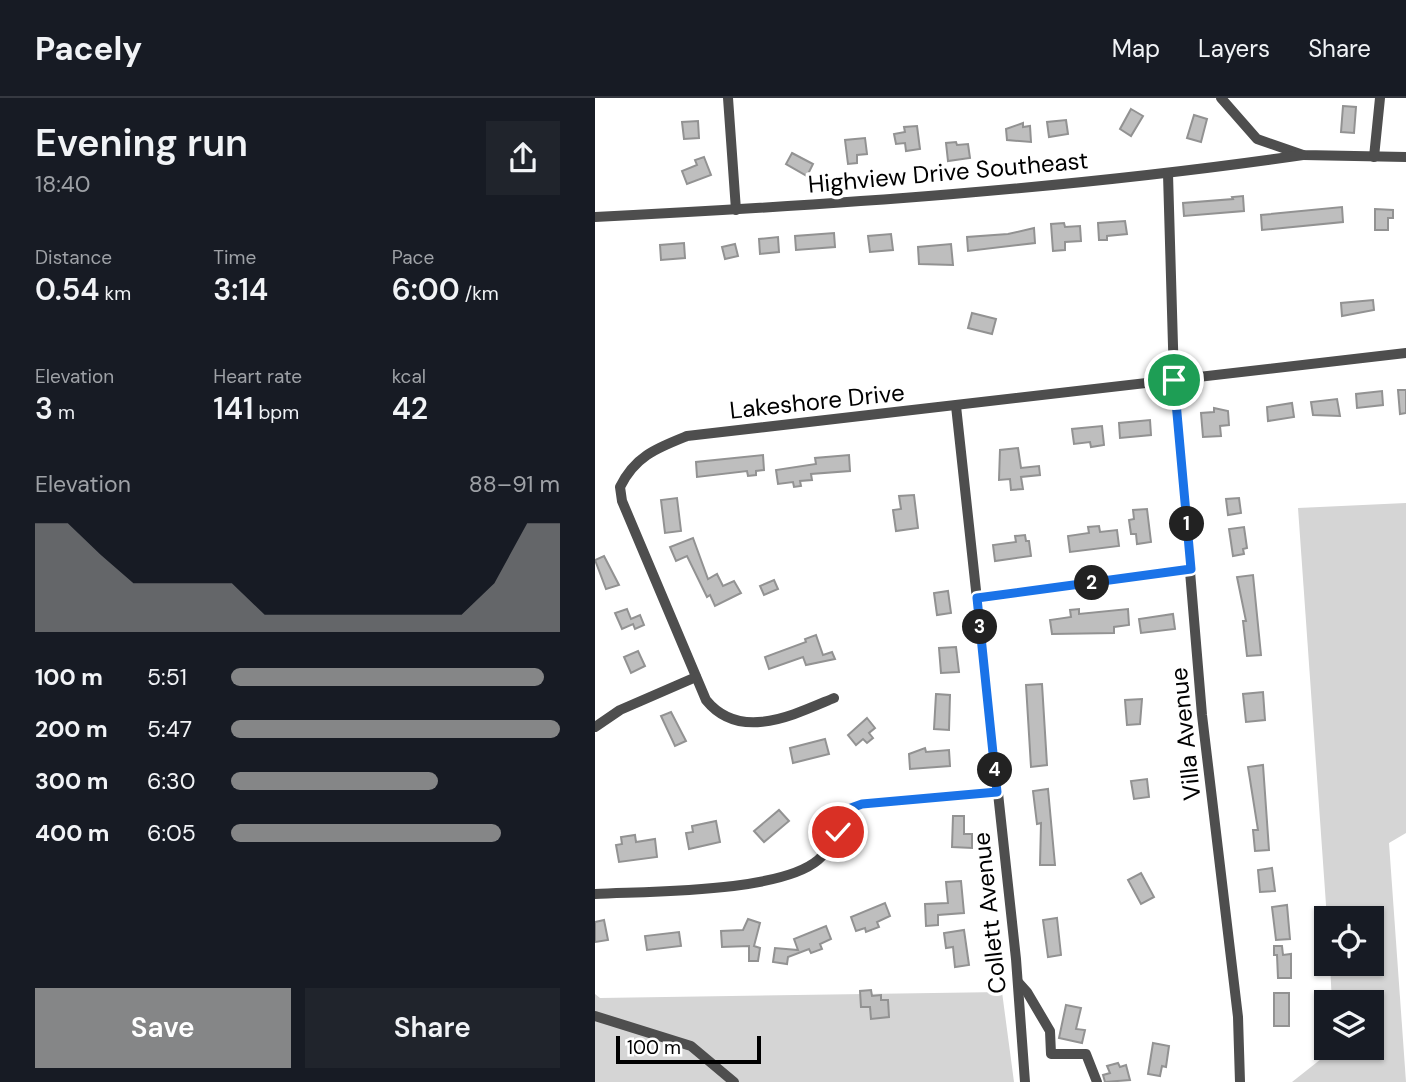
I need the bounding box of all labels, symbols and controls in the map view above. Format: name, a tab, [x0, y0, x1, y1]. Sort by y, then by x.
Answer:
text: Pacely	[35, 27, 142, 70]
text: Map	[1112, 33, 1160, 64]
text: Layers	[1198, 33, 1270, 64]
text: Share	[1308, 33, 1371, 64]
text: Evening run	[35, 118, 248, 168]
button: share	[486, 121, 560, 195]
street label: Highview Drive Southeast	[807, 144, 1089, 200]
text: 18:40	[35, 169, 91, 199]
text: Distance	[35, 245, 112, 270]
text: Time	[213, 245, 256, 270]
text: Pace	[392, 245, 434, 270]
text: 0.54	[35, 270, 100, 309]
text: 3:14	[213, 270, 268, 309]
text: 6:00	[392, 270, 460, 309]
text: km	[100, 281, 131, 306]
text: /km	[460, 281, 499, 306]
pin	[1144, 350, 1204, 410]
icon: arrive	[1155, 361, 1193, 399]
text: Elevation	[35, 364, 114, 389]
text: Heart rate	[213, 364, 302, 389]
text: kcal	[392, 364, 426, 389]
street label: Lakeshore Drive	[728, 376, 906, 426]
text: 3	[35, 389, 53, 428]
text: 141	[213, 389, 253, 428]
text: 42	[392, 389, 428, 428]
text: m	[53, 400, 75, 425]
text: bpm	[253, 400, 299, 425]
text: Elevation	[35, 469, 131, 499]
text: 88–91 m	[469, 469, 560, 499]
pin: 1	[1169, 506, 1205, 542]
text: 1	[1183, 511, 1190, 536]
pin: 2	[1075, 566, 1109, 601]
text: 2	[1086, 570, 1097, 595]
pin: 3	[963, 610, 997, 644]
text: 3	[974, 614, 985, 639]
text: 100 m	[35, 662, 103, 692]
text: 5:51	[147, 662, 187, 692]
street label: Villa Avenue	[1163, 666, 1207, 802]
text: 200 m	[35, 714, 108, 744]
text: 5:47	[147, 714, 192, 744]
pin: 4	[977, 752, 1013, 788]
text: 4	[988, 757, 1001, 782]
text: 300 m	[35, 766, 108, 796]
text: 6:30	[147, 766, 195, 796]
pin	[808, 802, 868, 862]
icon: check	[819, 813, 857, 851]
text: 400 m	[35, 818, 109, 848]
text: 6:05	[147, 818, 196, 848]
street label: Collett Avenue	[965, 831, 1013, 995]
map controls	[1314, 906, 1384, 1060]
button: locate	[1314, 906, 1384, 976]
button: Save	[35, 988, 291, 1068]
button: Share	[305, 988, 560, 1068]
button: layers	[1314, 990, 1384, 1060]
scale bar	[616, 1033, 761, 1065]
text: 100 m	[627, 1035, 681, 1060]

